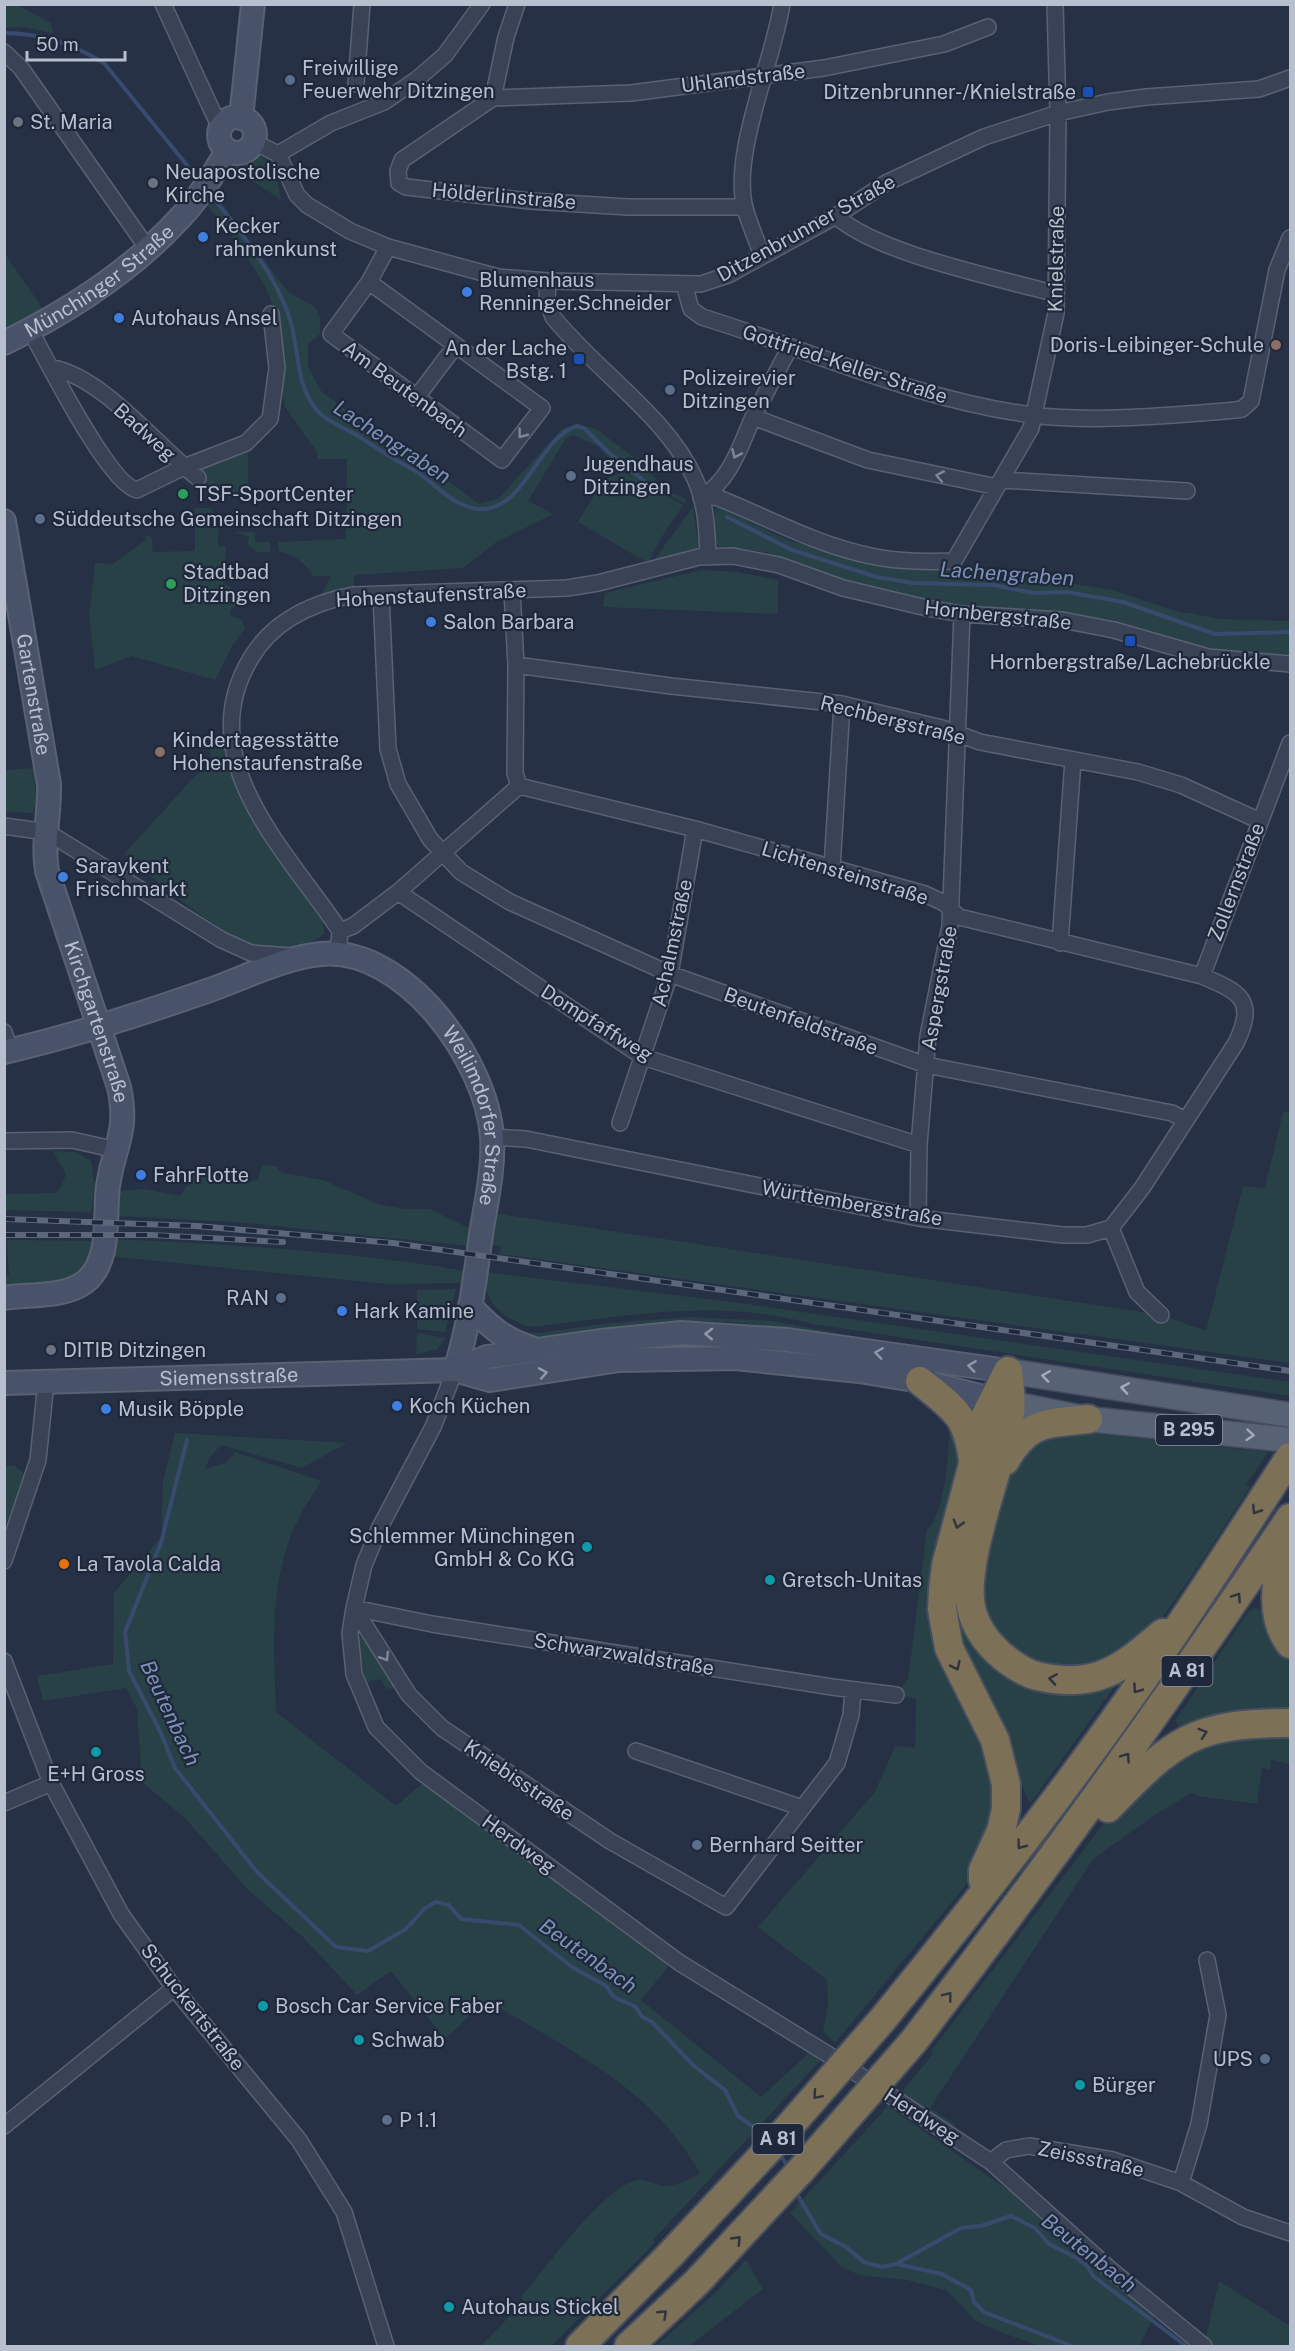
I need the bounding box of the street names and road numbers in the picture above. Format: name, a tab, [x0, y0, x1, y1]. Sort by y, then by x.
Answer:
street label: Uhlandstraße	[679, 58, 807, 98]
street label: Ditzenbrunner Straße	[713, 169, 899, 287]
street label: Hölderlinstraße	[431, 178, 577, 214]
street label: Knielstraße	[1043, 206, 1069, 312]
street label: Münchinger Straße	[20, 219, 179, 342]
street label: Gottfried-Keller-Straße	[739, 319, 951, 409]
street label: Am Beutenbach	[338, 336, 472, 442]
street label: Badweg	[109, 398, 181, 466]
street label: Hohenstaufenstraße	[335, 578, 527, 612]
street label: Hornbergstraße	[923, 595, 1073, 635]
street label: Gartenstraße	[11, 632, 56, 757]
street label: Rechbergstraße	[818, 690, 968, 750]
street label: Zollernstraße	[1202, 819, 1270, 945]
street label: Lichtensteinstraße	[759, 836, 931, 910]
street label: Achalmstraße	[647, 877, 697, 1009]
street label: Aspergstraße	[916, 924, 962, 1052]
street label: Kirchgartenstraße	[59, 938, 134, 1105]
street label: Dompfaffweg	[537, 979, 657, 1067]
street label: Beutenfeldstraße	[721, 982, 881, 1060]
street label: Weilimdorfer Straße	[437, 1021, 504, 1208]
street label: Württembergstraße	[760, 1175, 944, 1231]
street label: Siemensstraße	[159, 1363, 299, 1391]
road number: B 295	[1156, 1415, 1222, 1445]
street label: Schwarzwaldstraße	[532, 1628, 716, 1680]
road number: A 81	[1162, 1656, 1212, 1686]
street label: Kniebisstraße	[459, 1734, 579, 1826]
street label: Herdweg	[477, 1809, 561, 1879]
street label: Schuckertstraße	[136, 1939, 250, 2075]
street label: Herdweg	[880, 2083, 964, 2149]
road number: A 81	[752, 2124, 804, 2154]
street label: Zeissstraße	[1036, 2136, 1146, 2182]

